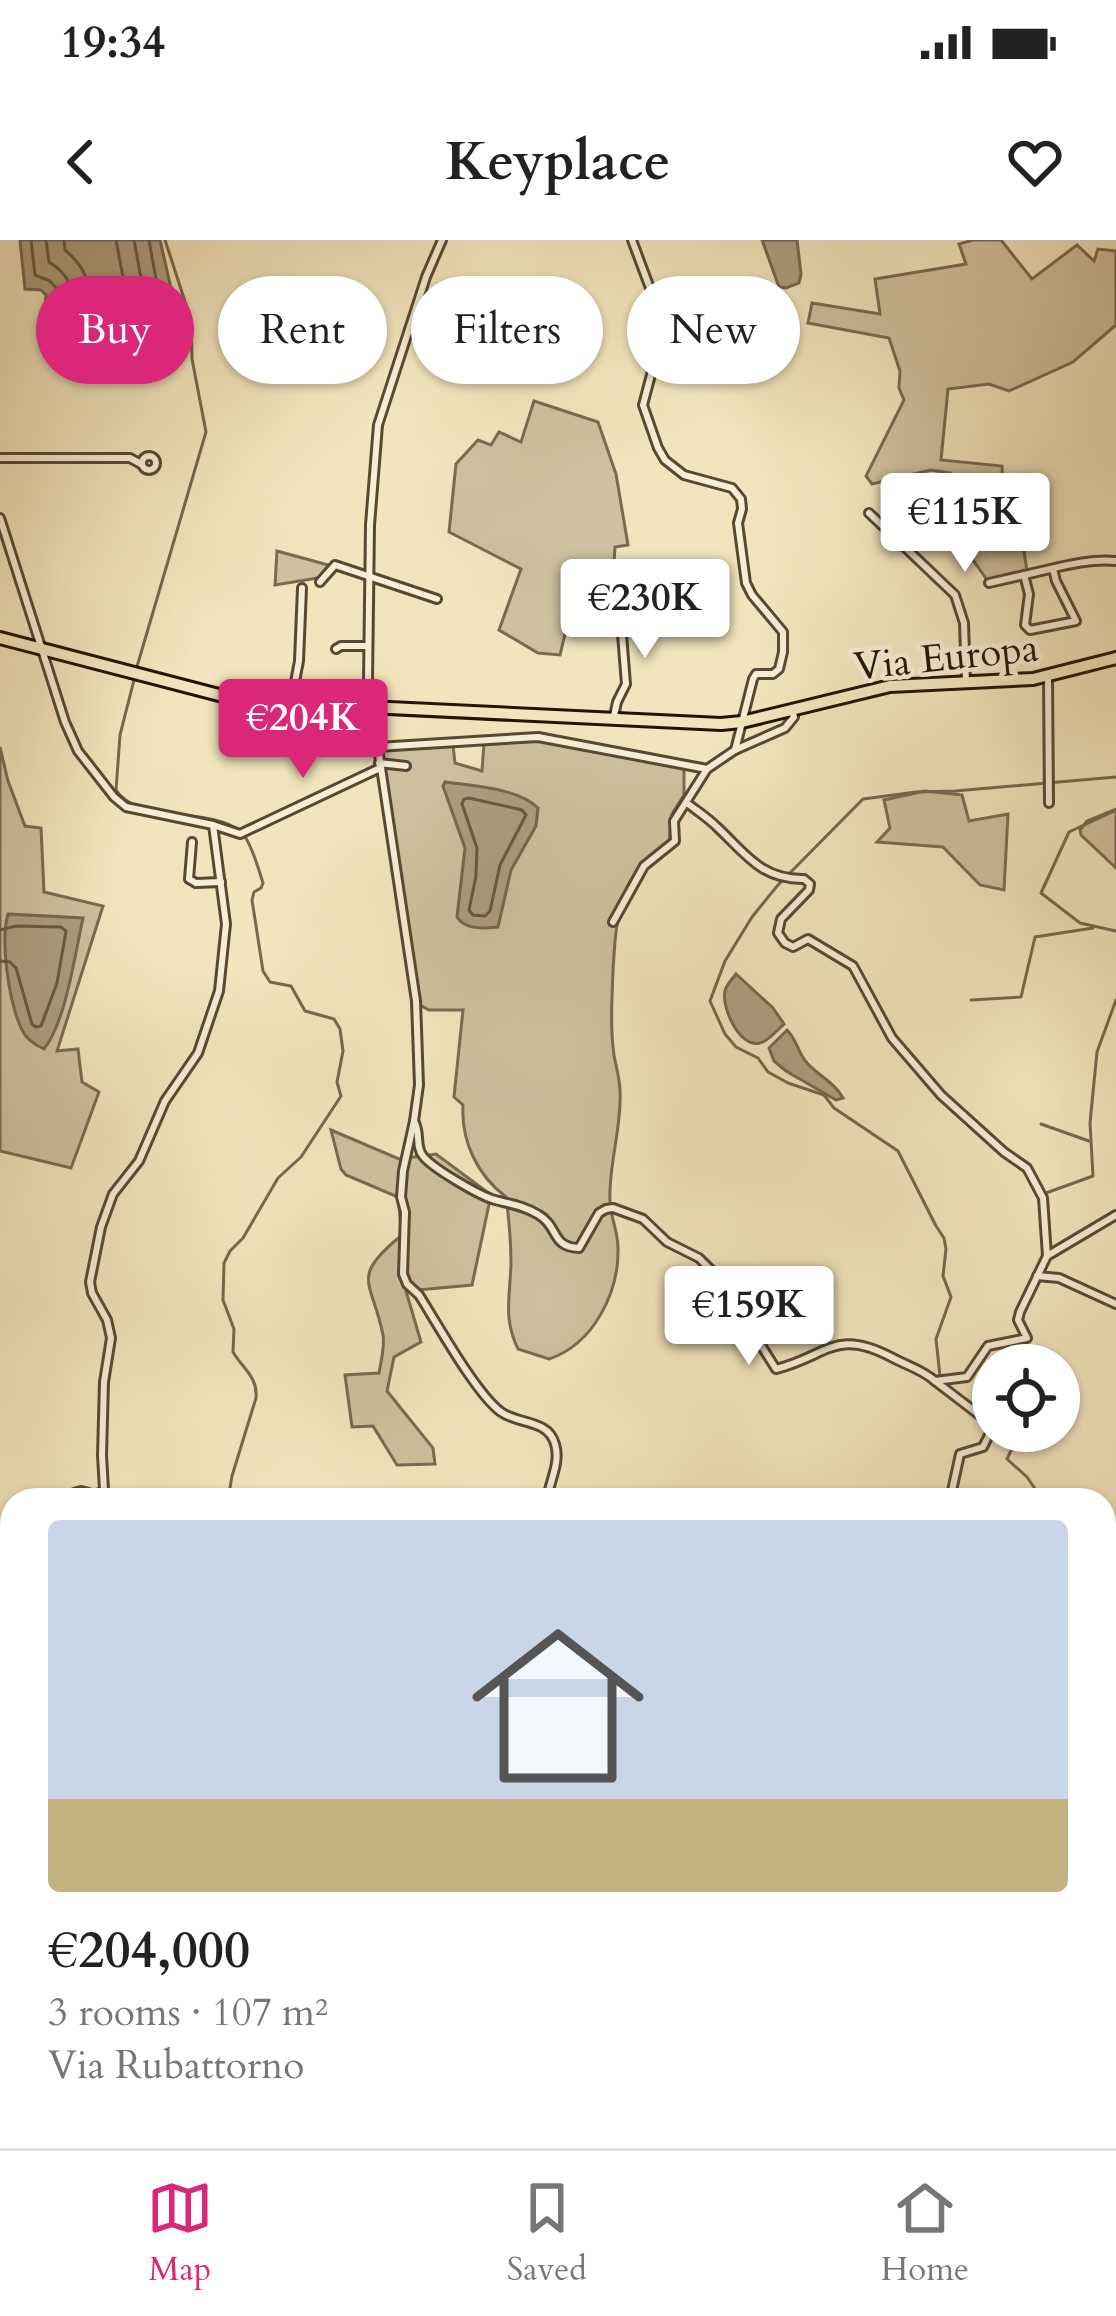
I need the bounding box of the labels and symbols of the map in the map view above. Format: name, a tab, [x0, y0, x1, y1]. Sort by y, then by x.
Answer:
pin: €115K	[881, 473, 1049, 575]
pin: €230K	[561, 559, 729, 661]
street label: Via Europa	[851, 621, 1041, 694]
pin: €204K	[219, 679, 387, 781]
pin: €159K	[665, 1266, 833, 1368]

